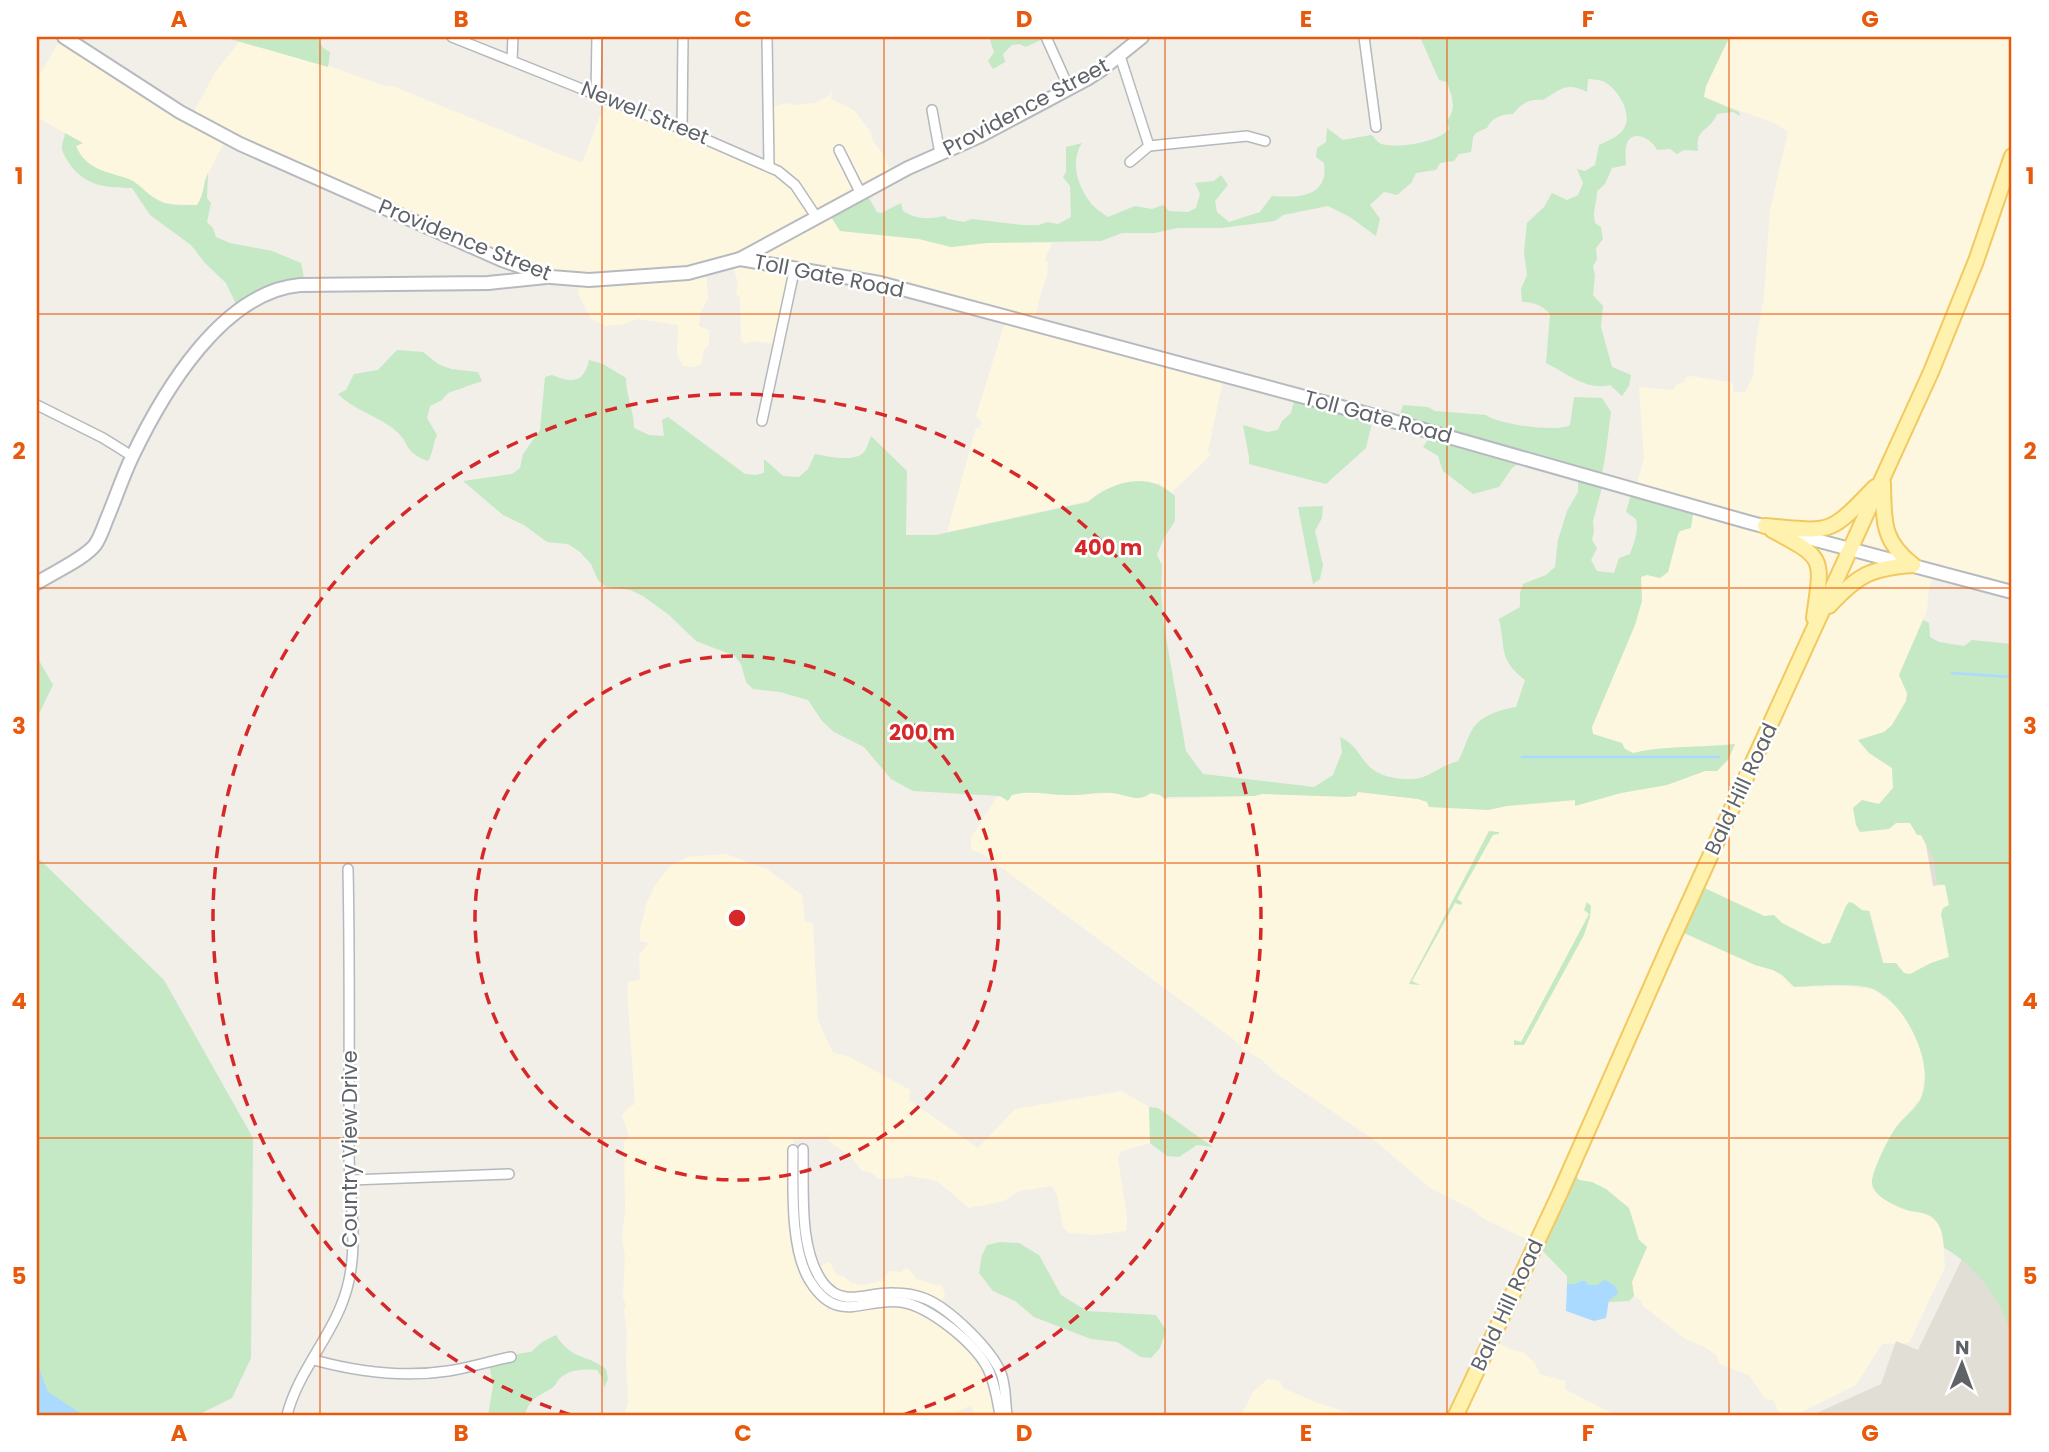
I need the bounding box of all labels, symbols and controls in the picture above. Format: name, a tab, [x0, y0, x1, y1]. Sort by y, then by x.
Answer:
text: A	[171, 3, 188, 35]
text: B	[453, 3, 469, 35]
text: C	[734, 3, 752, 35]
text: D	[1016, 3, 1032, 35]
text: E	[1300, 3, 1312, 35]
text: F	[1582, 3, 1594, 35]
text: G	[1861, 3, 1879, 35]
street label: Providence Street	[938, 51, 1114, 163]
street label: Newell Street	[577, 74, 713, 151]
text: 1	[15, 160, 23, 192]
text: 1	[2026, 160, 2034, 192]
street label: Providence Street	[374, 192, 556, 287]
street label: Toll Gate Road	[752, 247, 907, 304]
street label: Toll Gate Road	[1301, 383, 1455, 450]
text: 2	[12, 435, 26, 467]
text: 2	[2023, 435, 2037, 467]
text: 400 m	[1074, 533, 1142, 562]
text: 3	[12, 710, 26, 742]
text: 3	[2023, 710, 2037, 742]
text: 200 m	[889, 718, 955, 747]
street label: Bald Hill Road	[1697, 718, 1784, 859]
centre of rings	[725, 906, 749, 930]
text: 4	[11, 985, 27, 1017]
text: 4	[2022, 985, 2038, 1017]
street label: Country View Drive	[335, 1050, 364, 1248]
street label: Bald Hill Road	[1463, 1234, 1550, 1375]
text: 5	[12, 1260, 26, 1292]
text: 5	[2023, 1260, 2037, 1292]
north arrow	[1926, 1330, 1996, 1400]
text: N	[1955, 1334, 1970, 1361]
text: A	[171, 1417, 188, 1449]
text: B	[453, 1417, 469, 1449]
text: C	[734, 1417, 752, 1449]
text: D	[1016, 1417, 1032, 1449]
text: E	[1300, 1417, 1312, 1449]
text: F	[1582, 1417, 1594, 1449]
text: G	[1861, 1417, 1879, 1449]

